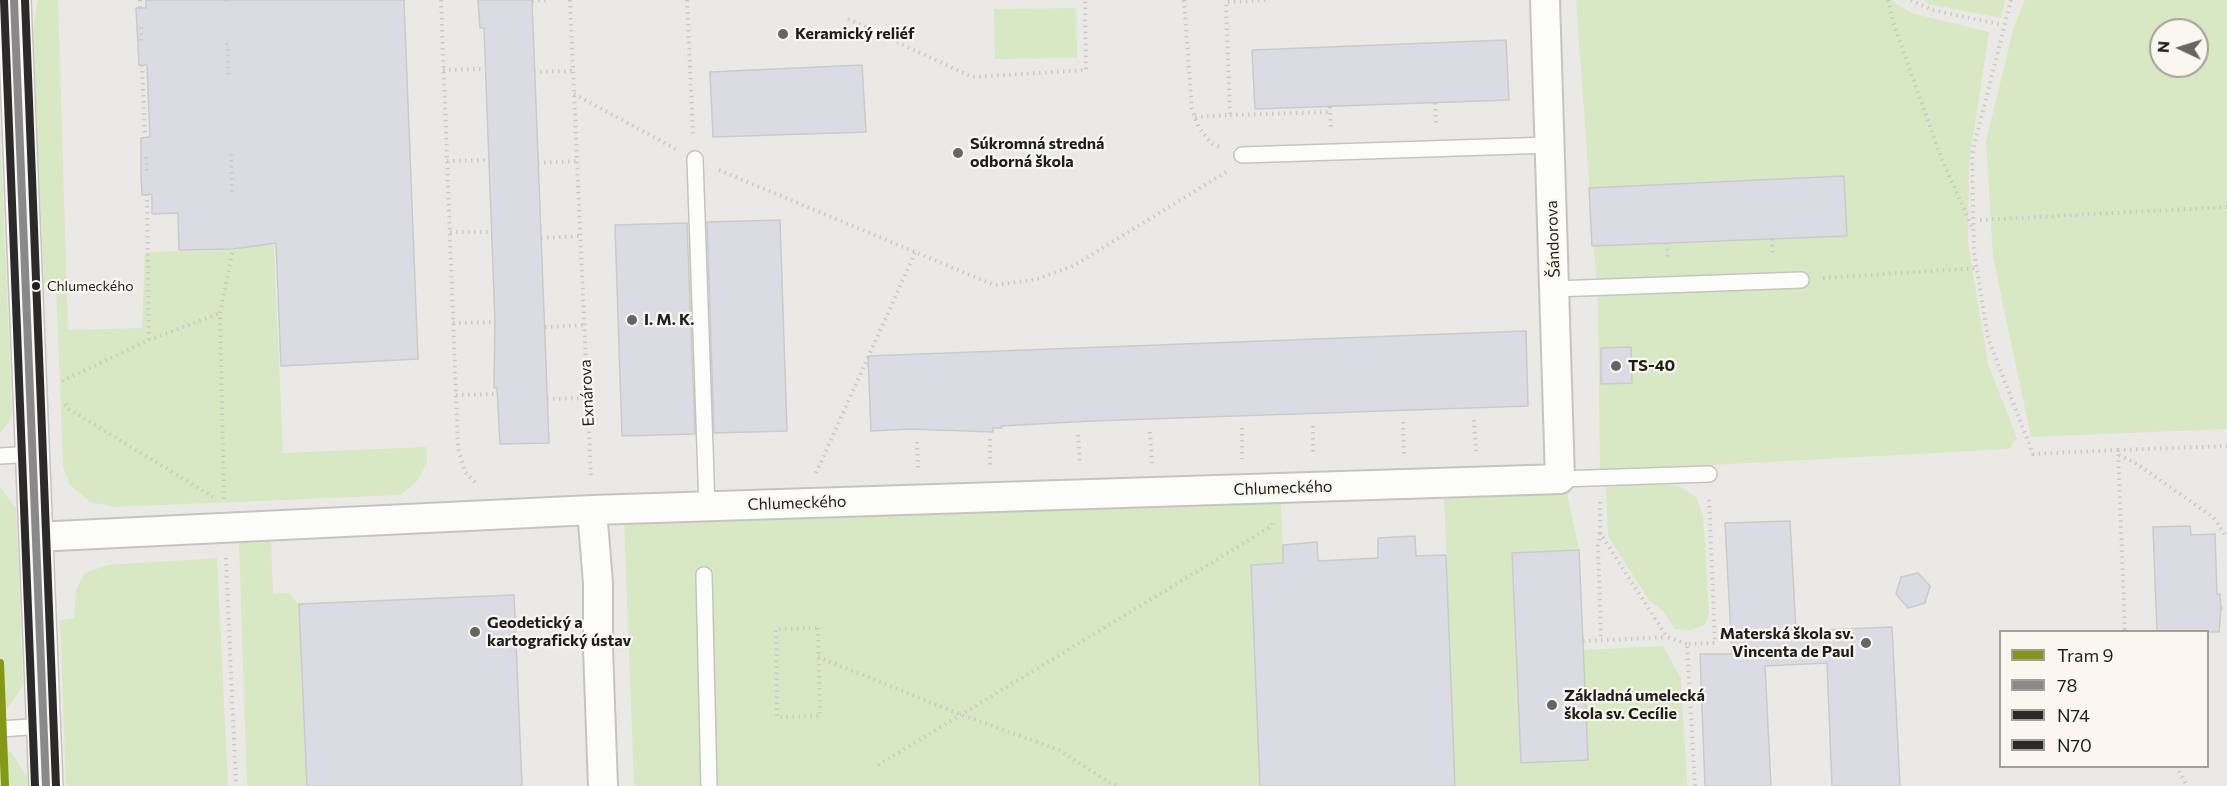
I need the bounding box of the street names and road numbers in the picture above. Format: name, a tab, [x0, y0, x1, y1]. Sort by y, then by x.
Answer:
street label: Šándorova	[1542, 200, 1564, 278]
street label: Exnárova	[576, 359, 598, 427]
street label: Chlumeckého	[1233, 477, 1333, 499]
street label: Chlumeckého	[747, 492, 847, 514]

